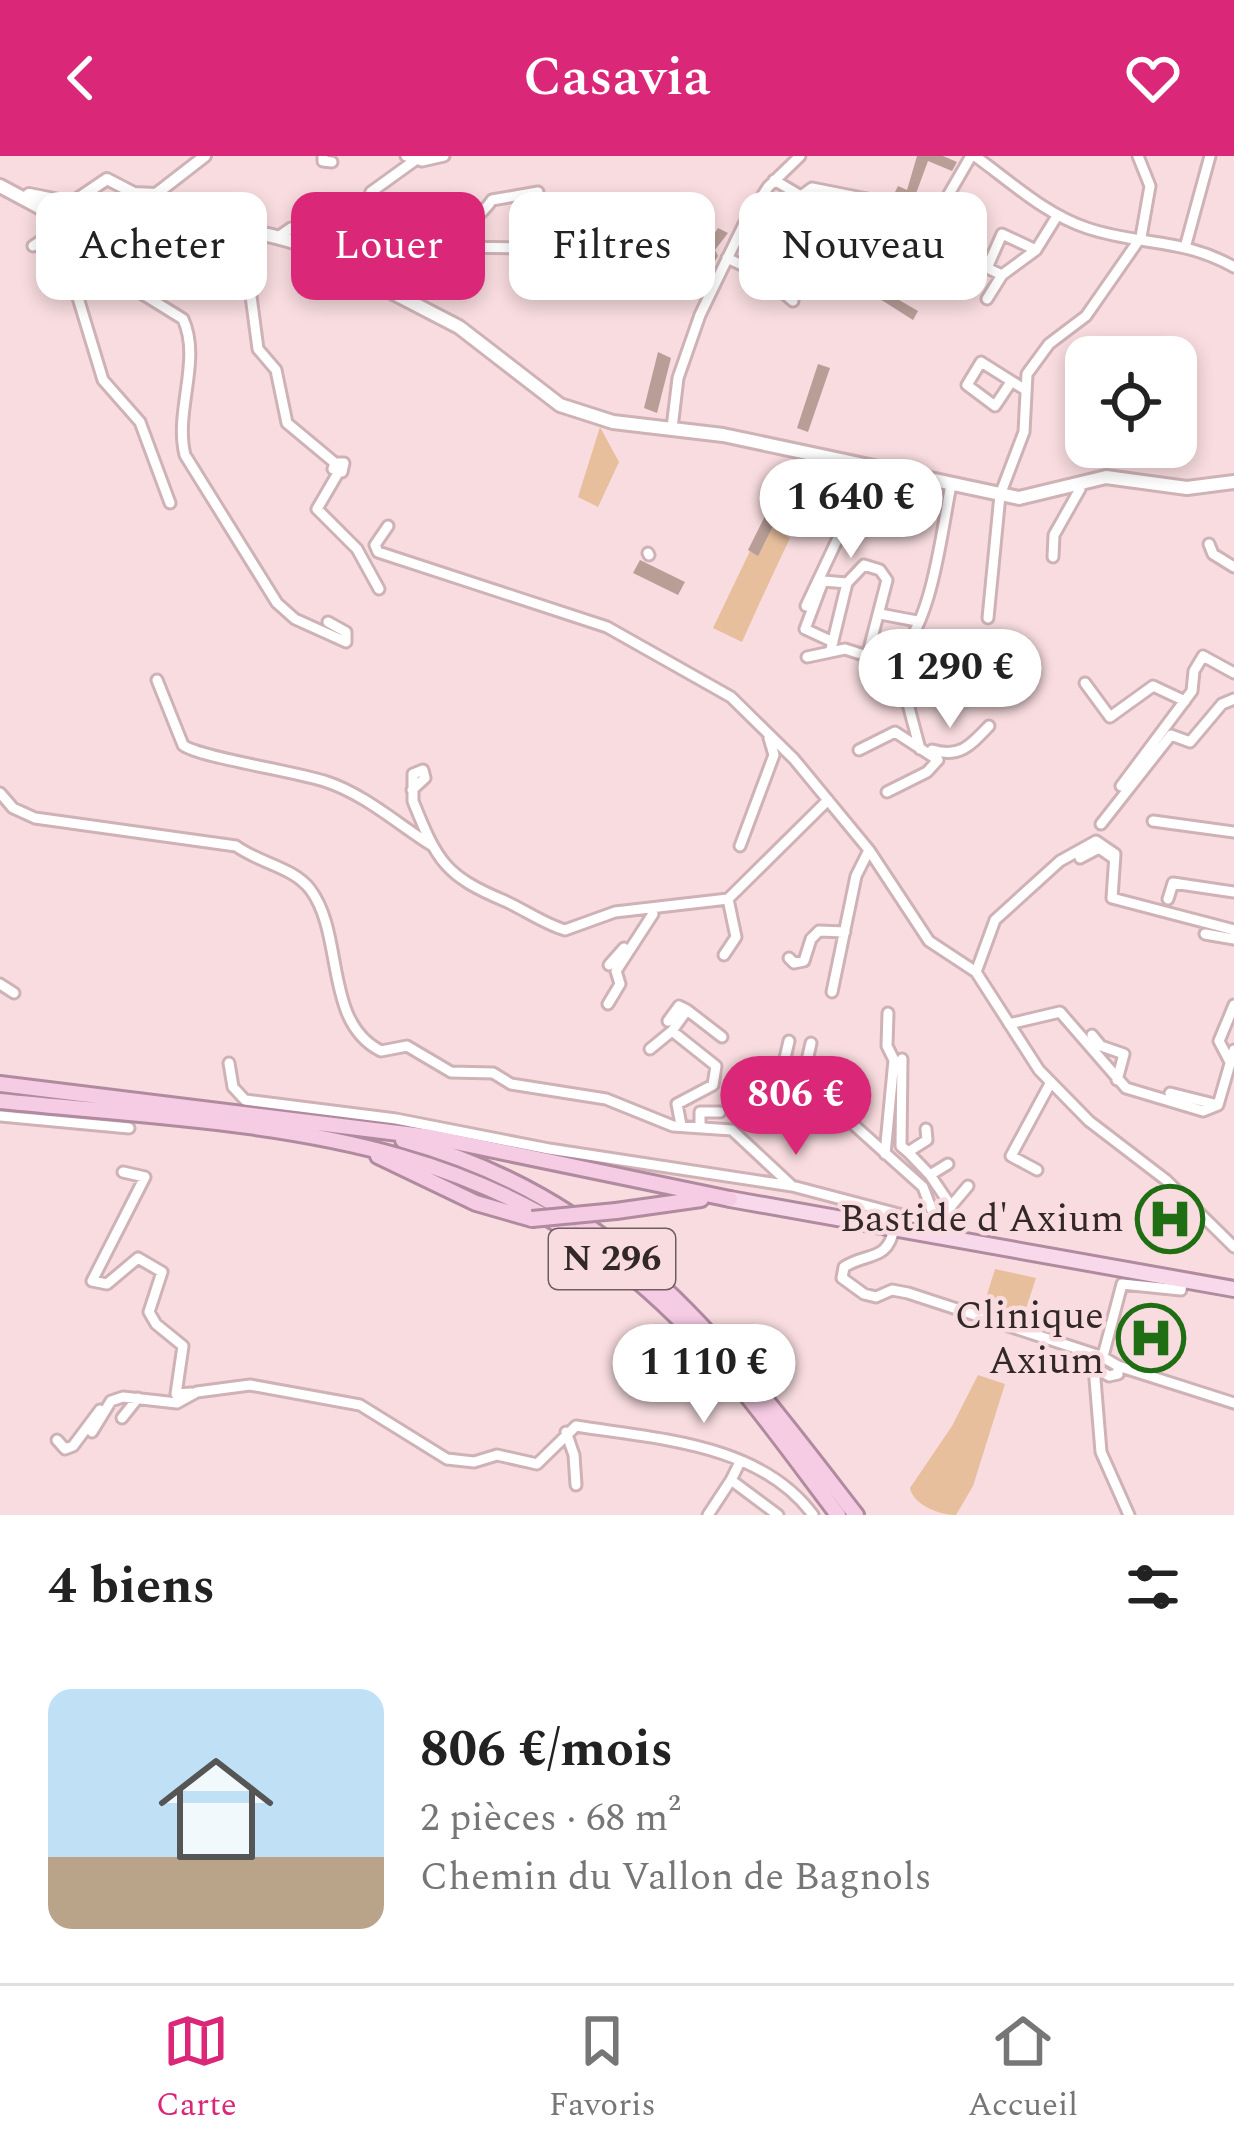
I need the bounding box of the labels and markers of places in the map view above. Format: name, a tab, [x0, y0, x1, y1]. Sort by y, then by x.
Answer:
pin: 1 640 €	[740, 459, 962, 561]
pin: 1 290 €	[839, 629, 1061, 731]
pin: 806 €	[712, 1056, 880, 1158]
hospital icon: Bastide d'Axium	[1135, 1184, 1205, 1254]
place label: Bastide d'Axium	[839, 1190, 1124, 1249]
place label: Clinique Axium	[955, 1287, 1104, 1391]
hospital icon: Clinique Axium	[1116, 1303, 1186, 1373]
pin: 1 110 €	[593, 1324, 815, 1426]

